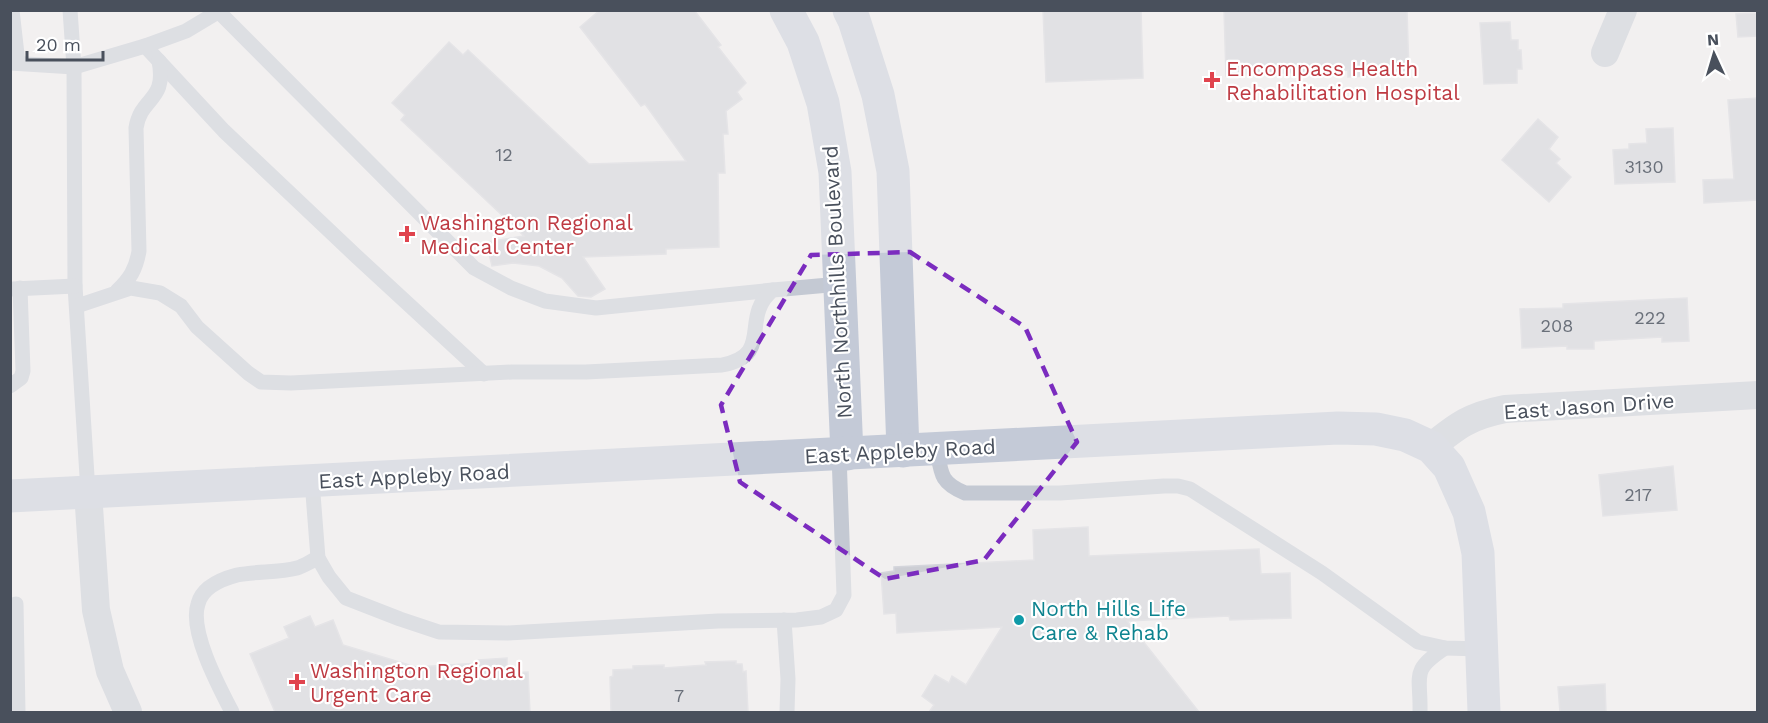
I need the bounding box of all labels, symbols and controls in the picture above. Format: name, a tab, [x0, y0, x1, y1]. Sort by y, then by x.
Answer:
scale bar	[27, 24, 104, 62]
north arrow	[1684, 24, 1744, 84]
text: N	[1706, 30, 1720, 49]
text: 20 m	[36, 34, 81, 55]
place label: Encompass Health Rehabilitation Hospital	[1226, 56, 1460, 105]
marker: Encompass Health Rehabilitation Hospital	[1203, 71, 1221, 89]
house number: 12	[495, 144, 513, 165]
street label: North Northhills Boulevard	[817, 145, 857, 419]
house number: 3130	[1624, 156, 1664, 177]
place label: Washington Regional Medical Center	[420, 210, 634, 259]
marker: Washington Regional Medical Center	[398, 225, 416, 243]
house number: 222	[1634, 307, 1666, 328]
house number: 208	[1541, 315, 1573, 336]
street label: East Jason Drive	[1503, 388, 1675, 424]
street label: East Appleby Road	[804, 433, 996, 469]
street label: East Appleby Road	[318, 458, 510, 494]
house number: 217	[1624, 484, 1652, 505]
place label: North Hills Life Care & Rehab	[1031, 596, 1186, 645]
marker: North Hills Life Care & Rehab	[1012, 613, 1026, 627]
place label: Washington Regional Urgent Care	[310, 658, 524, 707]
marker: Washington Regional Urgent Care	[288, 673, 306, 691]
house number: 7	[674, 685, 684, 706]

